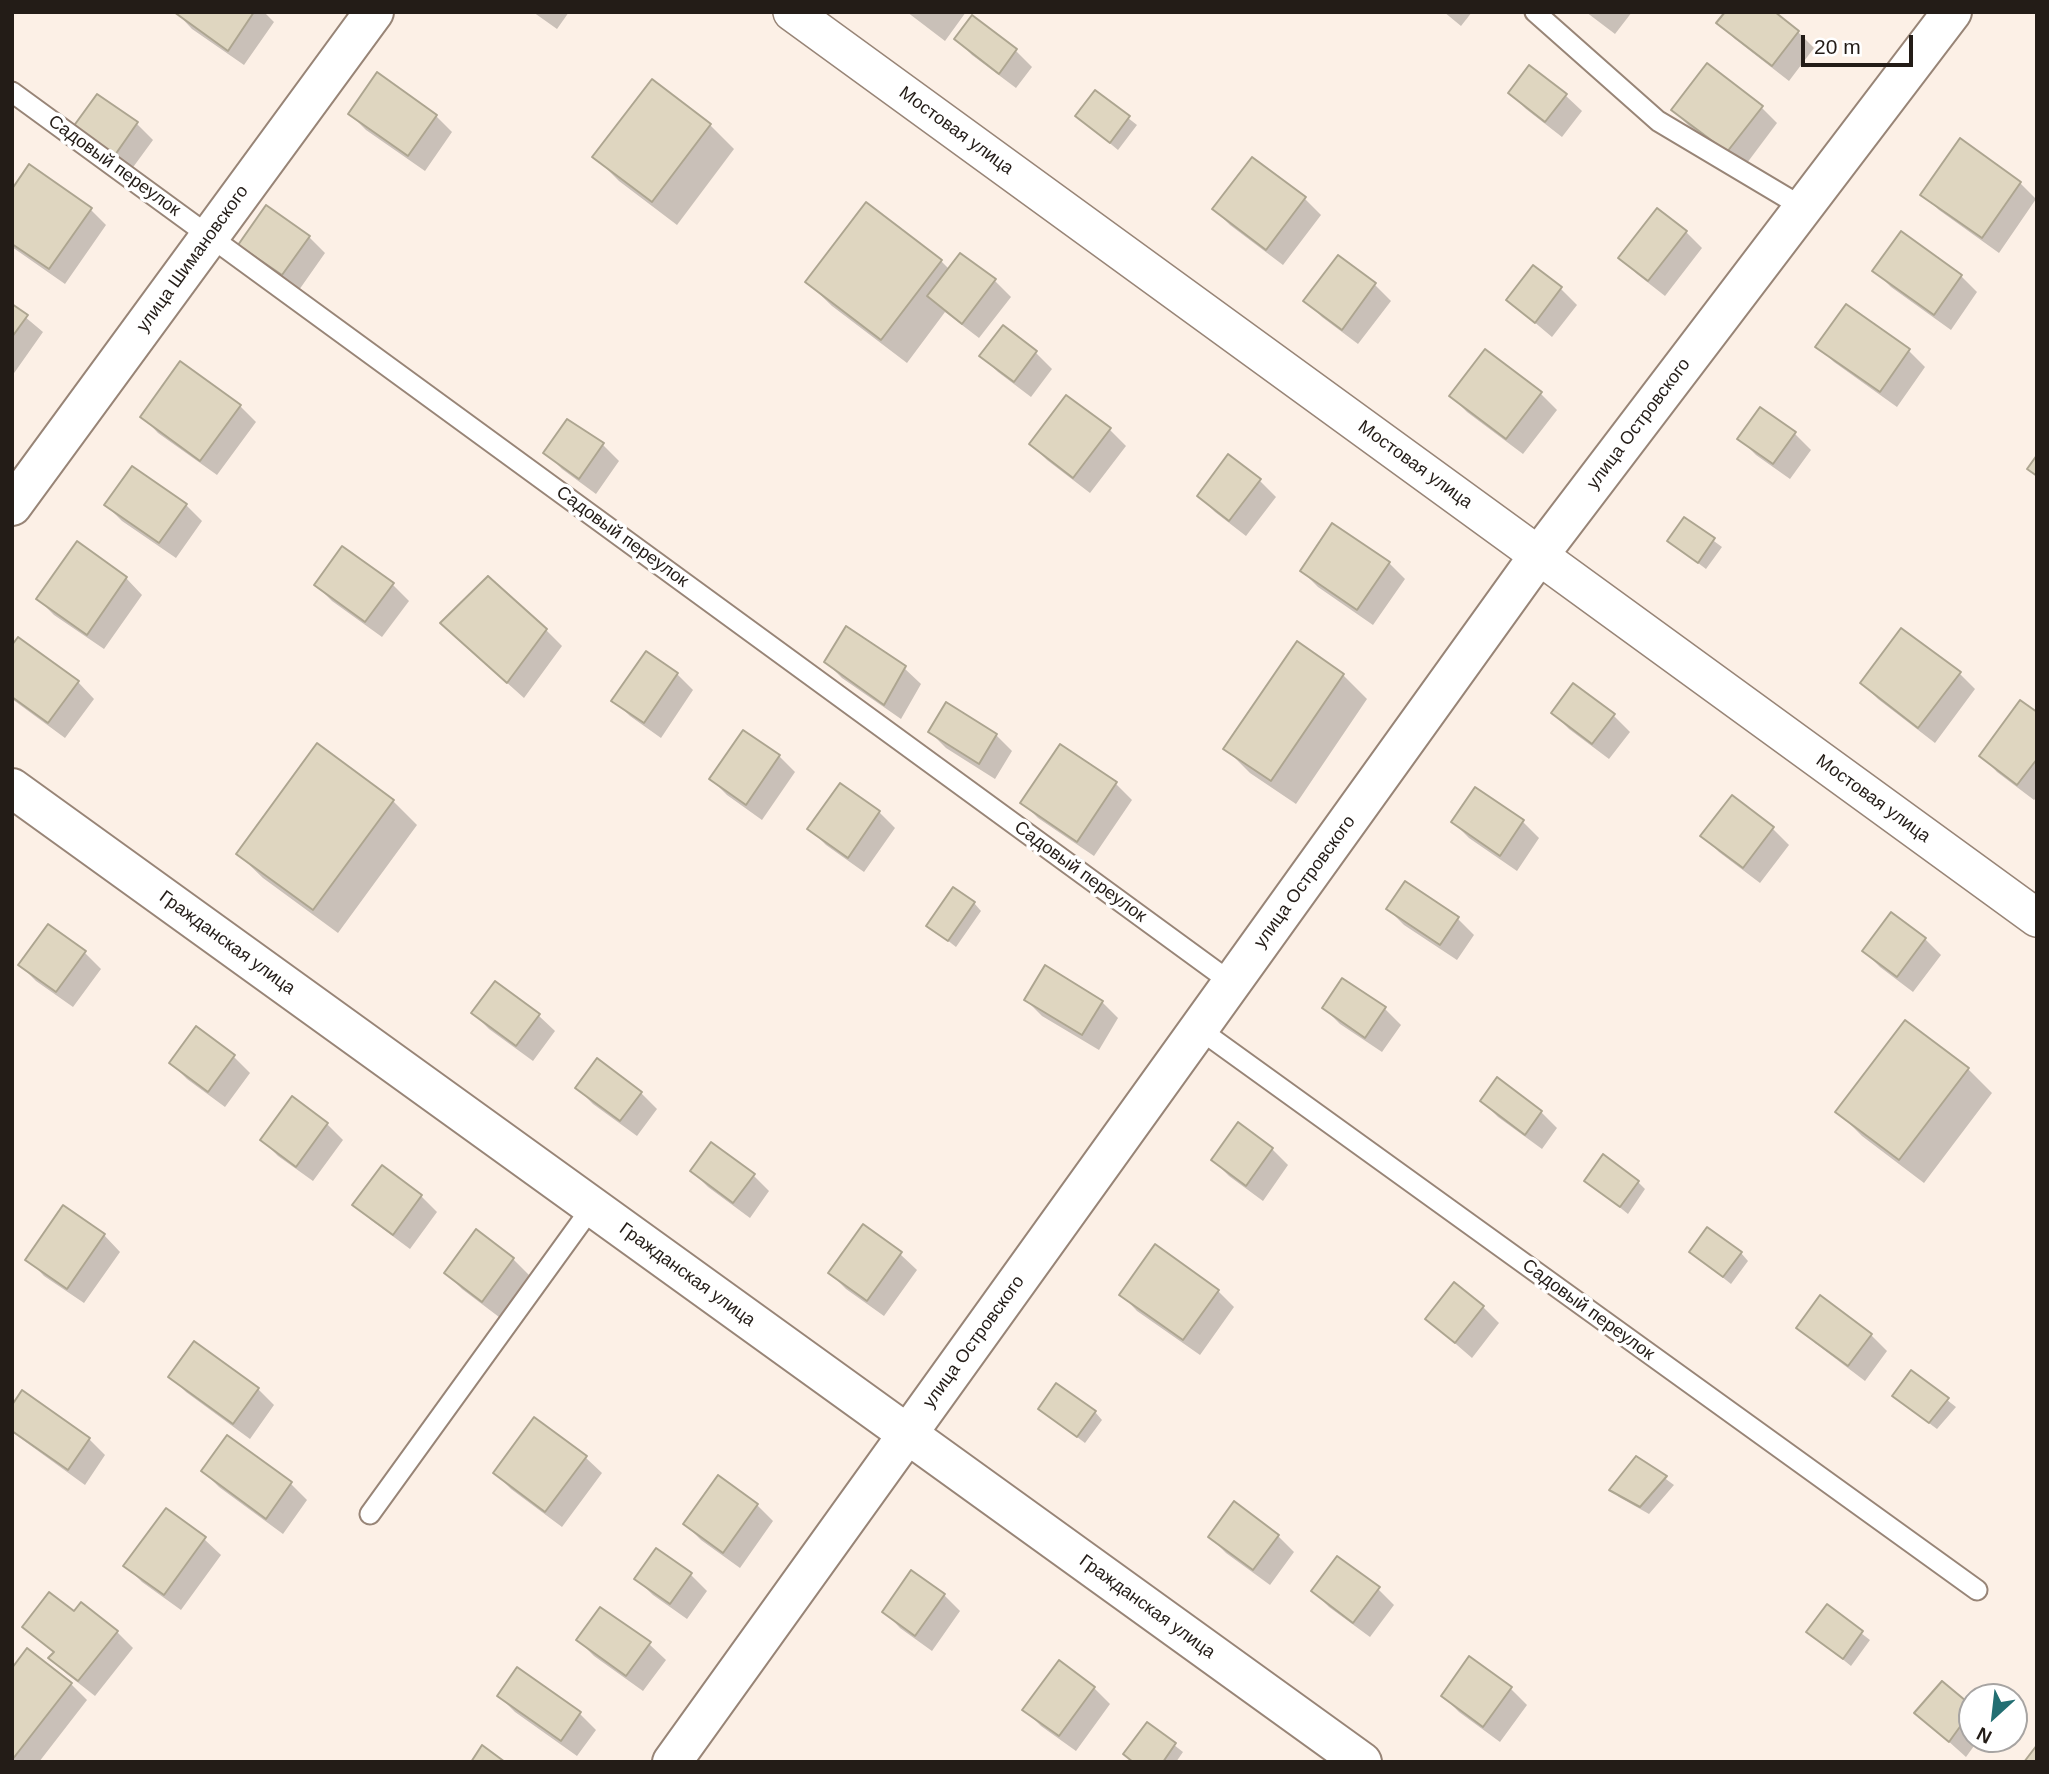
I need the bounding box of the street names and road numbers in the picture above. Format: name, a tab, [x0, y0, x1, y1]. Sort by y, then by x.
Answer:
street label: Мостовая улица	[895, 82, 1017, 180]
street label: Садовый переулок	[44, 111, 184, 221]
street label: улица Шимановского	[133, 181, 253, 337]
street label: улица Островского	[1583, 354, 1695, 494]
street label: Мостовая улица	[1354, 416, 1476, 514]
street label: Садовый переулок	[552, 482, 692, 592]
street label: Мостовая улица	[1812, 750, 1934, 848]
street label: улица Островского	[1250, 812, 1360, 952]
street label: Садовый переулок	[1010, 817, 1150, 927]
street label: Гражданская улица	[155, 886, 299, 1000]
street label: Гражданская улица	[615, 1218, 759, 1332]
street label: Садовый переулок	[1518, 1255, 1658, 1365]
street label: улица Островского	[919, 1272, 1029, 1412]
street label: Гражданская улица	[1075, 1550, 1219, 1664]

